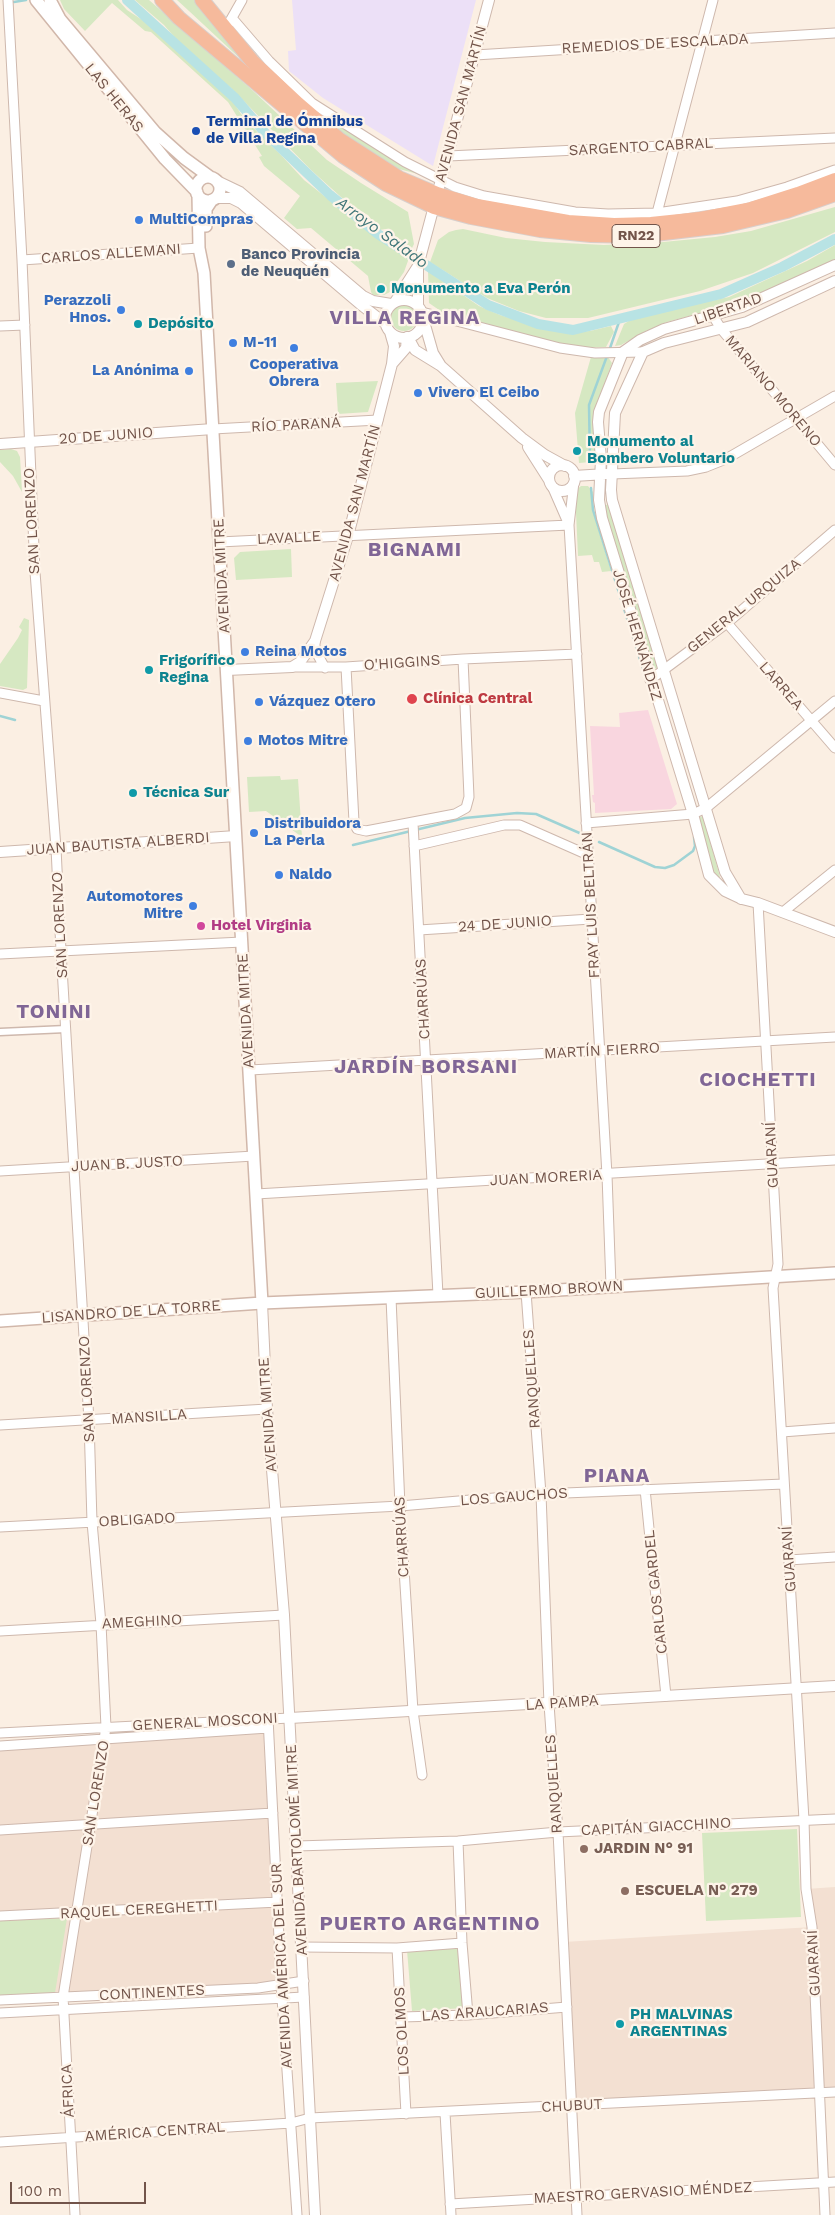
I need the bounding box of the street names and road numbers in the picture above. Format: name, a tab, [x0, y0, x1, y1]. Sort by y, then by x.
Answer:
street label: AVENIDA SAN MARTÍN	[431, 24, 491, 184]
street label: REMEDIOS DE ESCALADA	[561, 30, 749, 58]
street label: LAS HERAS	[81, 60, 147, 136]
street label: SARGENTO CABRAL	[568, 134, 714, 160]
road number: RN22	[612, 225, 660, 248]
street label: CARLOS ALLEMANI	[40, 240, 182, 268]
street label: LIBERTAD	[692, 289, 764, 329]
street label: MARIANO MORENO	[721, 332, 825, 450]
street label: RÍO PARANÁ	[251, 414, 341, 436]
street label: AVENIDA SAN MARTÍN	[325, 423, 385, 583]
street label: 20 DE JUNIO	[58, 424, 154, 448]
street label: SAN LORENZO	[20, 467, 44, 575]
street label: AVENIDA MITRE	[210, 518, 234, 634]
street label: LAVALLE	[256, 527, 322, 549]
street label: GENERAL URQUIZA	[684, 555, 804, 657]
street label: JOSÉ HERNÁNDEZ	[608, 567, 666, 703]
street label: O'HIGGINS	[363, 651, 441, 675]
street label: LARREA	[755, 658, 807, 714]
street label: JUAN BAUTISTA ALBERDI	[26, 829, 210, 859]
street label: FRAY LUIS BELTRÁN	[578, 831, 604, 979]
street label: SAN LORENZO	[48, 871, 72, 979]
street label: 24 DE JUNIO	[458, 912, 552, 936]
street label: AVENIDA MITRE	[234, 953, 258, 1069]
street label: CHARRÚAS	[412, 958, 434, 1040]
street label: MARTÍN FIERRO	[543, 1039, 661, 1063]
street label: GUARANÍ	[761, 1121, 783, 1189]
street label: JUAN B. JUSTO	[71, 1152, 183, 1176]
street label: JUAN MORERIA	[489, 1166, 603, 1190]
street label: GUILLERMO BROWN	[474, 1277, 624, 1303]
street label: LISANDRO DE LA TORRE	[41, 1297, 221, 1327]
street label: RANQUELLES	[520, 1329, 544, 1429]
street label: SAN LORENZO	[75, 1335, 99, 1443]
street label: AVENIDA MITRE	[255, 1357, 281, 1473]
street label: MANSILLA	[111, 1405, 187, 1429]
street label: LOS GAUCHOS	[460, 1484, 568, 1510]
street label: CHARRÚAS	[391, 1496, 413, 1578]
street label: OBLIGADO	[98, 1509, 176, 1531]
street label: GUARANÍ	[778, 1525, 800, 1593]
street label: CARLOS GARDEL	[641, 1529, 671, 1655]
street label: AMEGHINO	[101, 1611, 183, 1633]
street label: LA PAMPA	[525, 1691, 599, 1715]
street label: GENERAL MOSCONI	[132, 1709, 278, 1735]
street label: RANQUELLES	[542, 1734, 566, 1834]
street label: SAN LORENZO	[79, 1739, 113, 1847]
street label: AVENIDA BARTOLOMÉ MITRE	[282, 1744, 312, 1956]
street label: CAPITÁN GIACCHINO	[580, 1814, 732, 1840]
street label: AVENIDA AMÉRICA DEL SUR	[268, 1863, 296, 2069]
street label: RAQUEL CEREGHETTI	[60, 1897, 218, 1923]
street label: GUARANÍ	[803, 1929, 825, 1997]
street label: CONTINENTES	[99, 1981, 205, 2005]
street label: LOS OLMOS	[391, 1986, 413, 2076]
street label: LAS ARAUCARIAS	[421, 1999, 549, 2025]
street label: ÁFRICA	[58, 2064, 78, 2118]
street label: CHUBUT	[541, 2095, 603, 2117]
street label: AMÉRICA CENTRAL	[84, 2118, 226, 2146]
street label: MAESTRO GERVASIO MÉNDEZ	[533, 2178, 753, 2208]

